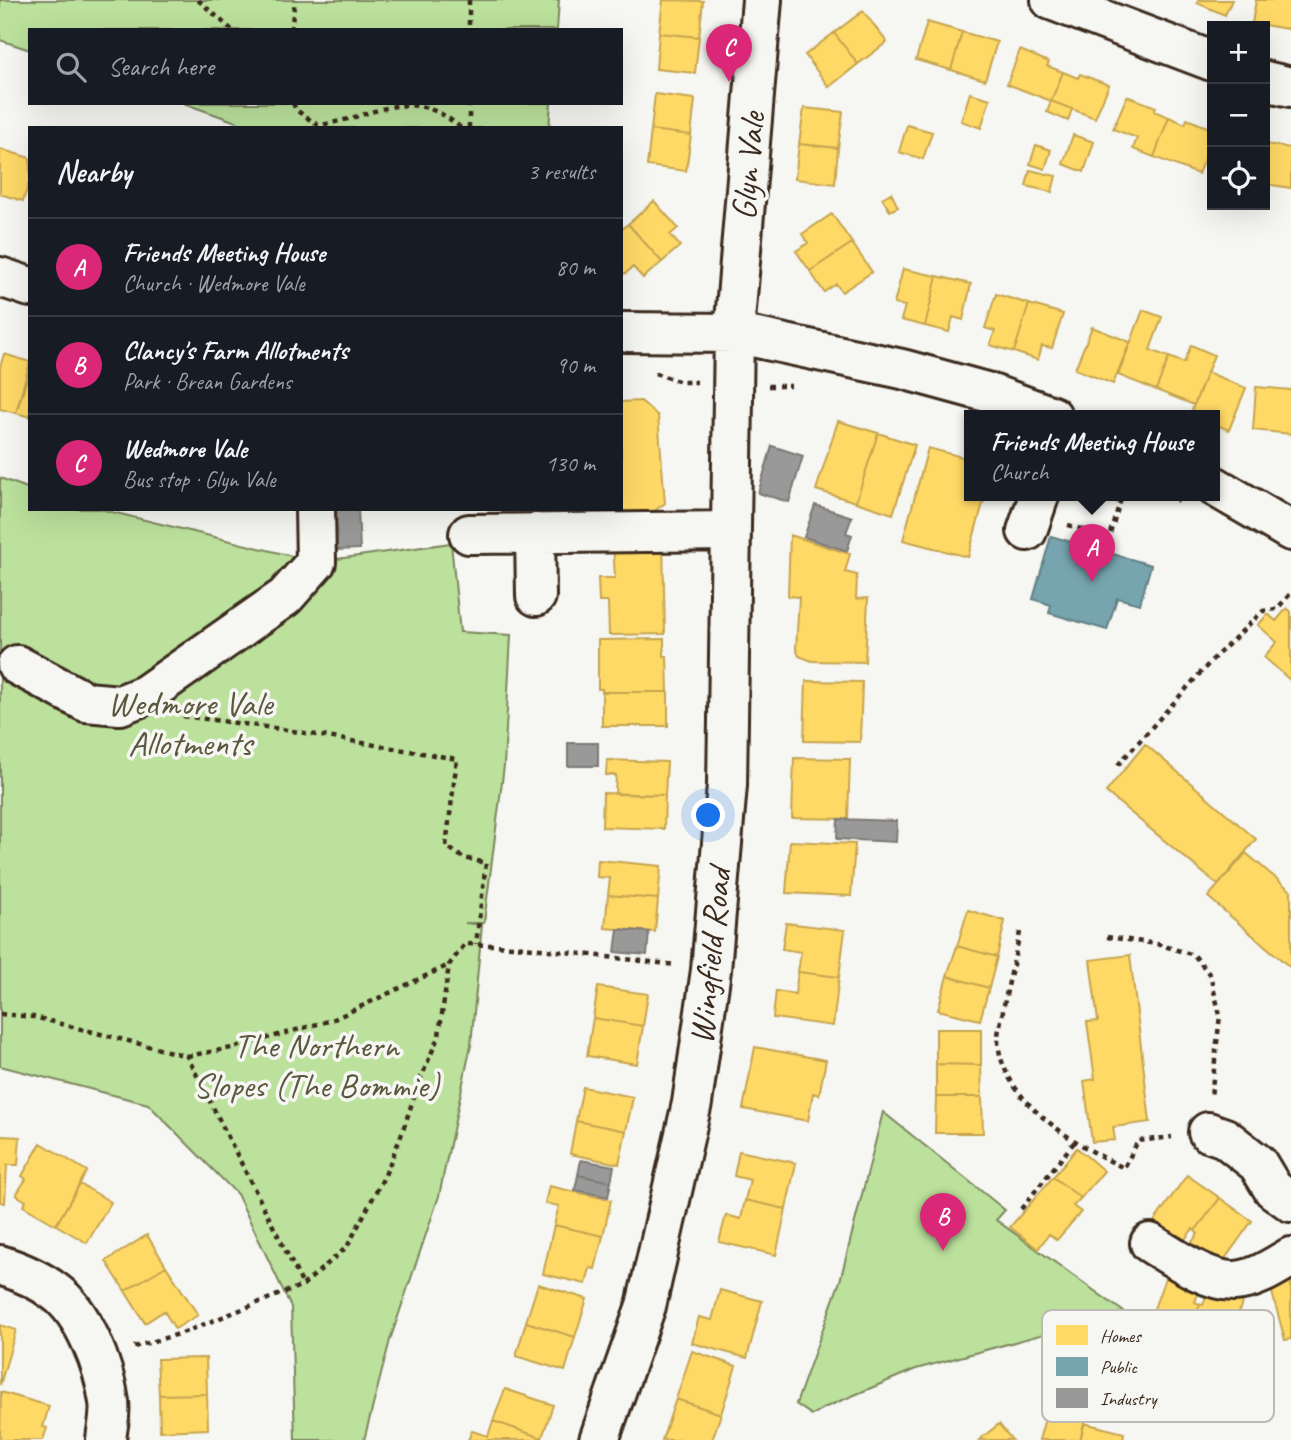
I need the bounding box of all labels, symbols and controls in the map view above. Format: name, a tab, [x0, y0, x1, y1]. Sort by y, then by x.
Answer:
map controls	[1207, 21, 1270, 210]
button: +	[1207, 21, 1270, 84]
pin: C	[706, 24, 752, 82]
search box	[28, 28, 623, 105]
icon: search	[52, 48, 90, 86]
text: Search here	[108, 50, 214, 83]
button: −	[1207, 84, 1270, 147]
street label: Glyn Vale	[721, 108, 775, 222]
button: locate	[1207, 147, 1270, 210]
text: Nearby	[56, 153, 132, 191]
text: 3 results	[528, 157, 595, 186]
text: Friends Meeting House	[123, 236, 325, 269]
text: A	[73, 253, 85, 282]
text: 80 m	[556, 253, 595, 282]
text: Church · Wedmore Vale	[123, 269, 304, 298]
text: Clancy's Farm Allotments	[123, 334, 348, 367]
text: B	[73, 351, 85, 380]
text: 90 m	[556, 351, 595, 380]
text: Park · Brean Gardens	[123, 367, 292, 396]
popup	[964, 410, 1220, 501]
text: Friends Meeting House	[991, 425, 1193, 458]
text: Wedmore Vale	[123, 432, 247, 465]
text: C	[74, 449, 84, 478]
text: 130 m	[546, 449, 595, 478]
text: Church	[991, 458, 1048, 487]
text: Bus stop · Glyn Vale	[123, 465, 275, 494]
pin: A	[1069, 524, 1115, 582]
park label: Wedmore Vale Allotments	[108, 681, 275, 766]
your location	[691, 798, 725, 832]
street label: Wingfield Road	[678, 861, 742, 1046]
park label: The Northern Slopes (The Bommie)	[193, 1023, 442, 1108]
pin: B	[920, 1193, 966, 1251]
legend	[1042, 1310, 1274, 1422]
text: Homes	[1100, 1324, 1142, 1348]
text: Public	[1100, 1355, 1138, 1379]
text: Industry	[1100, 1387, 1158, 1411]

